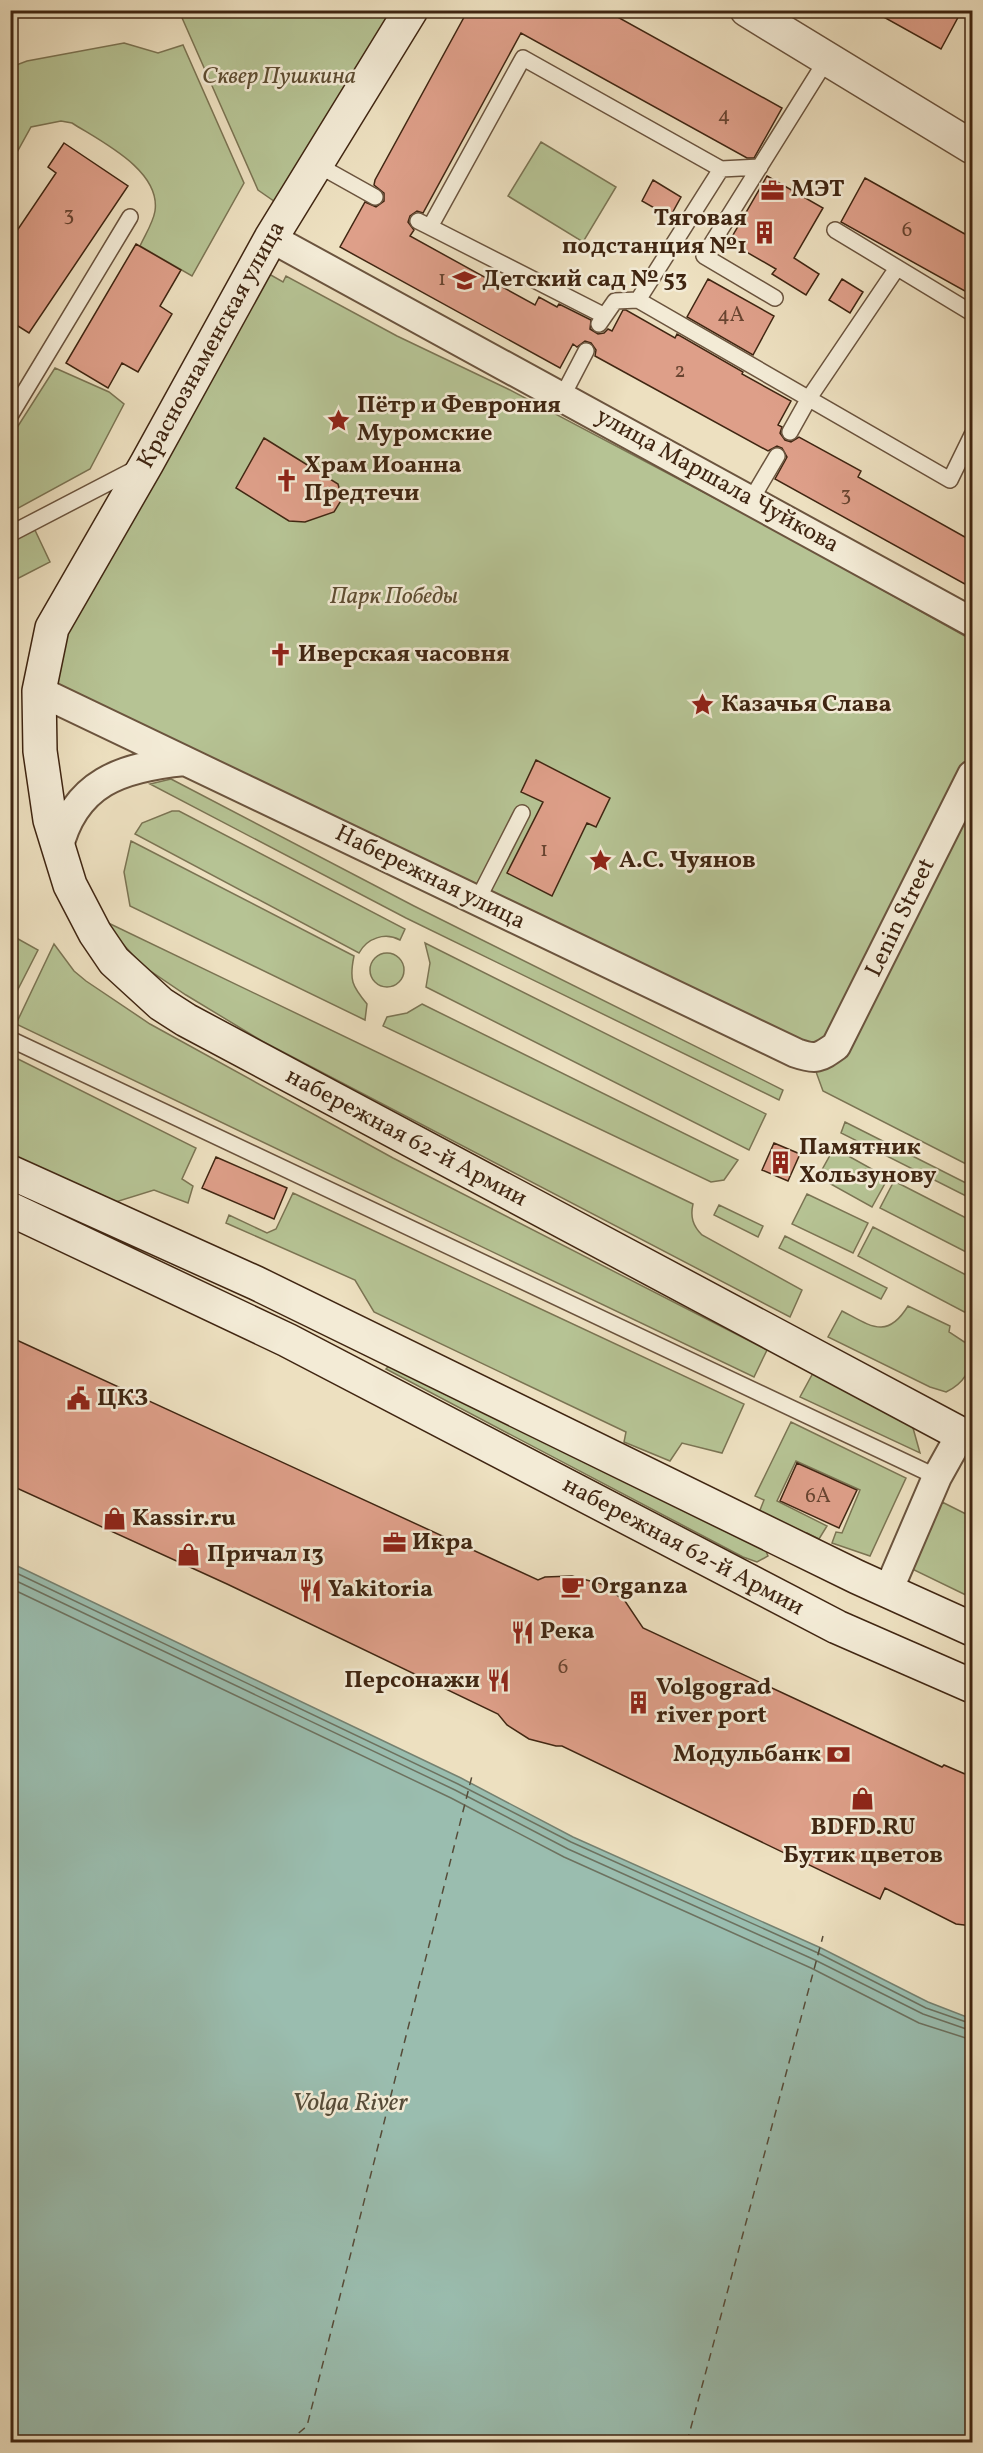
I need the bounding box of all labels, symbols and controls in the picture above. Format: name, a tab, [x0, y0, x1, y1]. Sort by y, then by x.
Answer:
park label: Сквер Пушкина	[202, 60, 356, 94]
house number: 4	[718, 101, 730, 130]
place label: МЭТ	[791, 173, 845, 207]
office icon: МЭТ	[760, 177, 786, 203]
house number: 3	[64, 200, 74, 229]
place label: Тяговая подстанция №1	[562, 202, 747, 264]
street label: Краснознаменская улица	[130, 215, 294, 475]
house number: 6	[902, 216, 912, 245]
building icon: Тяговая подстанция №1	[752, 220, 778, 246]
place label: Детский сад № 53	[482, 263, 687, 297]
house number: 1	[438, 265, 446, 294]
school or university icon: Детский сад № 53	[451, 267, 477, 293]
house number: 4А	[717, 301, 745, 330]
house number: 2	[674, 357, 686, 386]
place label: Пётр и Феврония Муромские	[357, 389, 561, 451]
street label: улица Маршала Чуйкова	[589, 400, 845, 562]
place icon: Пётр и Феврония Муромские	[326, 407, 352, 433]
place label: Храм Иоанна Предтечи	[304, 449, 462, 511]
church icon: Храм Иоанна Предтечи	[273, 467, 299, 493]
house number: 3	[841, 480, 851, 509]
park label: Парк Победы	[330, 580, 458, 614]
place label: Иверская часовня	[298, 638, 510, 672]
church icon: Иверская часовня	[267, 642, 293, 668]
place label: Казачья Слава	[721, 688, 892, 722]
place icon: Казачья Слава	[690, 692, 716, 718]
street label: Набережная улица	[329, 817, 531, 939]
house number: 1	[540, 836, 548, 865]
place label: А.С. Чуянов	[619, 844, 756, 878]
place icon: А.С. Чуянов	[588, 848, 614, 874]
street label: Lenin Street	[858, 853, 944, 983]
street label: набережная 62-й Армии	[279, 1060, 533, 1216]
place label: Памятник Хользунову	[799, 1131, 937, 1193]
building icon: Памятник Хользунову	[768, 1149, 794, 1175]
place label: ЦКЗ	[97, 1382, 148, 1416]
public building icon: ЦКЗ	[66, 1386, 92, 1412]
street label: набережная 62-й Армии	[556, 1469, 810, 1625]
house number: 6А	[805, 1482, 831, 1511]
place label: Kassir.ru	[132, 1502, 236, 1536]
shop icon: Kassir.ru	[101, 1506, 127, 1532]
place label: Икра	[412, 1526, 473, 1560]
office icon: Икра	[381, 1530, 407, 1556]
place label: Причал 13	[207, 1538, 324, 1572]
shop icon: Причал 13	[176, 1542, 202, 1568]
place label: Organza	[591, 1570, 688, 1604]
place label: Yakitoria	[328, 1573, 433, 1607]
cafe icon: Organza	[560, 1574, 586, 1600]
restaurant icon: Yakitoria	[297, 1577, 323, 1603]
place label: Река	[540, 1615, 595, 1649]
restaurant icon: Река	[509, 1619, 535, 1645]
house number: 6	[558, 1653, 568, 1682]
place label: Персонажи	[344, 1664, 480, 1698]
restaurant icon: Персонажи	[485, 1668, 511, 1694]
place label: Volgograd river port	[656, 1671, 772, 1733]
building icon: Volgograd river port	[625, 1689, 651, 1715]
place label: Модульбанк	[673, 1738, 821, 1772]
bank icon: Модульбанк	[826, 1742, 852, 1768]
shop icon: BDFD.RU Бутик цветов	[850, 1785, 876, 1811]
place label: BDFD.RU Бутик цветов	[783, 1811, 943, 1873]
water label: Volga River	[292, 2085, 408, 2121]

